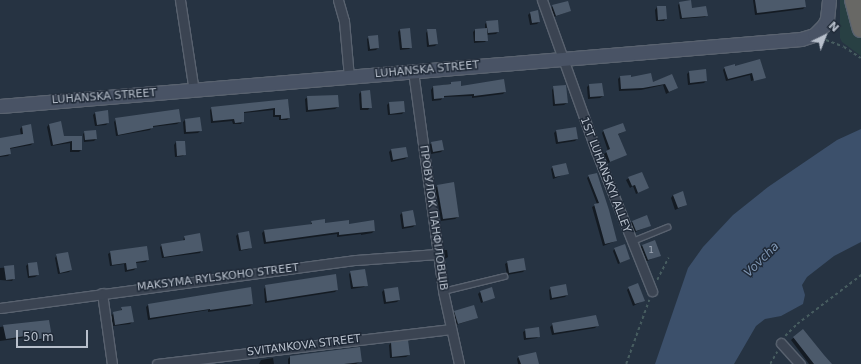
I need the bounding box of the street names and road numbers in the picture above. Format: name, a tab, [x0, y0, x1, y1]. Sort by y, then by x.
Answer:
street label: LUHANSKA STREET	[374, 59, 480, 81]
street label: LUHANSKA STREET	[51, 87, 157, 107]
street label: 1ST LUHANSKYI ALLEY	[577, 115, 633, 235]
street label: ПРОВУЛОК ПАНФІЛОВЦІВ	[416, 144, 450, 292]
street label: MAKSYMA RYLSKOHO STREET	[136, 262, 300, 294]
street label: SVITANKOVA STREET	[246, 332, 362, 360]

